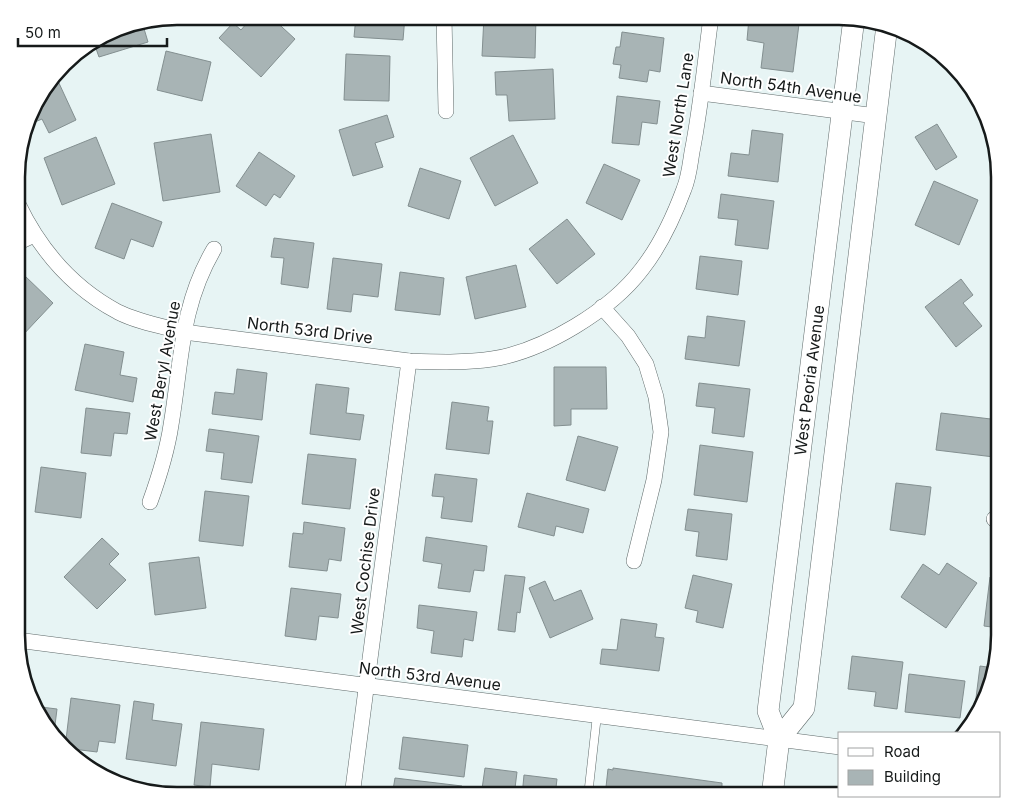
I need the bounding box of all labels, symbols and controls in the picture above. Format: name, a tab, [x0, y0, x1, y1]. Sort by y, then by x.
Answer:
scale bar	[18, 15, 166, 47]
text: 50 m	[25, 23, 61, 42]
street label: West North Lane	[658, 51, 698, 179]
street label: North 54th Avenue	[719, 67, 863, 107]
street label: West Beryl Avenue	[140, 299, 184, 443]
street label: West Peoria Avenue	[790, 304, 828, 456]
street label: North 53rd Drive	[246, 312, 374, 348]
street label: West Cochise Drive	[346, 486, 384, 636]
street label: North 53rd Avenue	[358, 657, 502, 695]
legend	[838, 732, 1001, 797]
text: Road	[884, 742, 920, 761]
text: Building	[884, 767, 941, 786]

